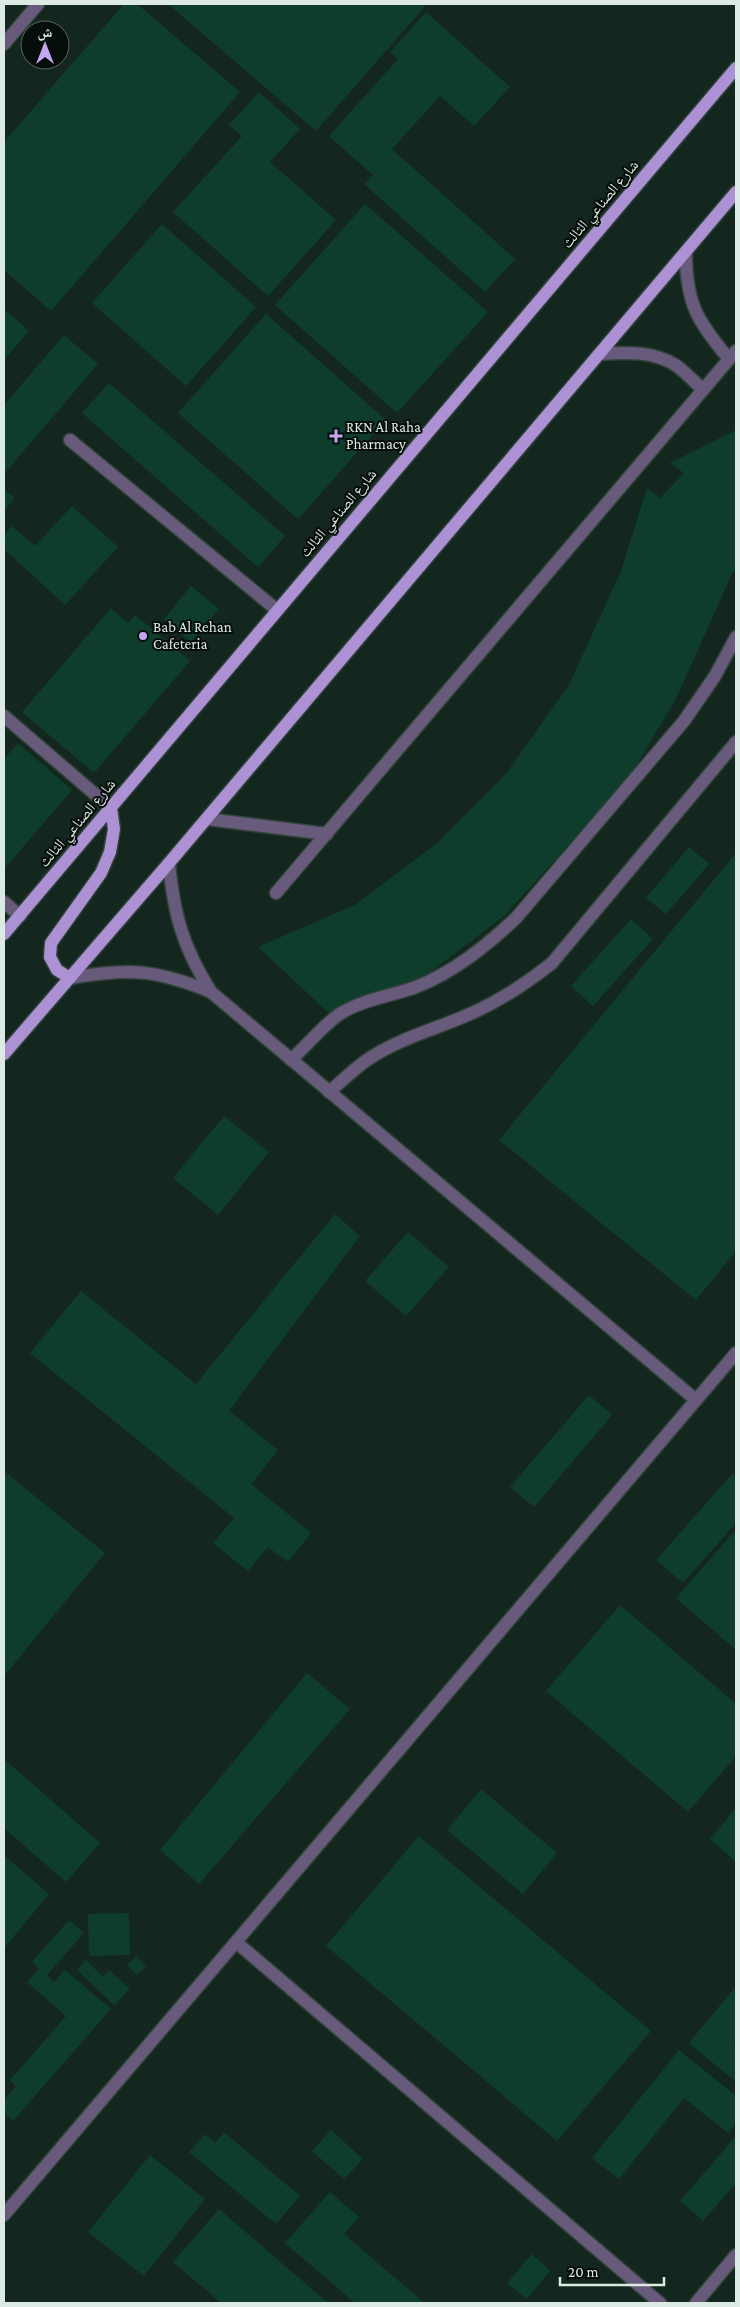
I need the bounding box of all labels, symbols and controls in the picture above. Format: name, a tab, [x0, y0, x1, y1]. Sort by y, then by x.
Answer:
north arrow	[20, 20, 70, 70]
text: ش	[38, 24, 53, 41]
street label: شارع الصناعي الثالث	[559, 157, 644, 254]
place label: RKN Al Raha Pharmacy	[346, 419, 421, 453]
marker: RKN Al Raha Pharmacy	[330, 430, 342, 442]
street label: شارع الصناعي الثالث	[297, 466, 382, 563]
place label: Bab Al Rehan Cafeteria	[153, 619, 232, 652]
marker: Bab Al Rehan Cafeteria	[137, 630, 149, 642]
street label: شارع الصناعي الثالث	[36, 776, 121, 873]
scale bar	[560, 2254, 664, 2286]
text: 20 m	[568, 2264, 599, 2280]

